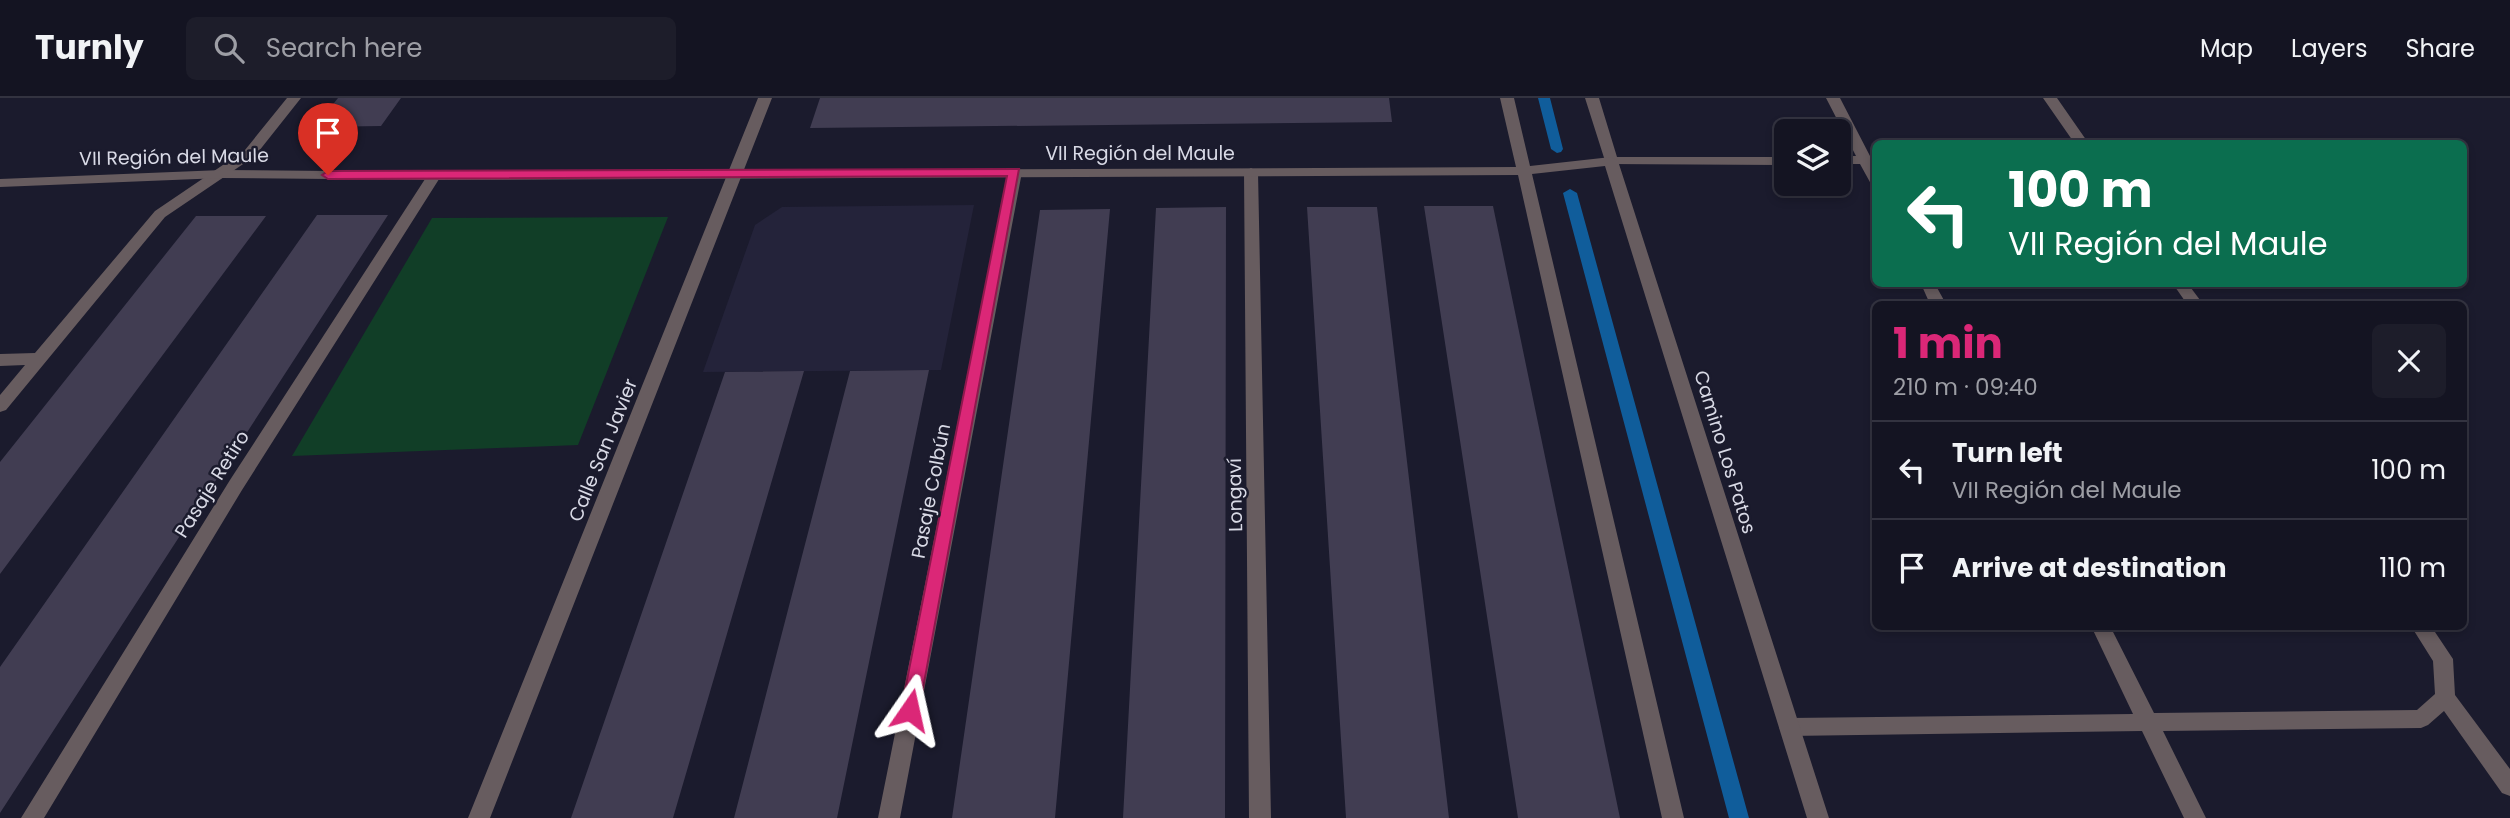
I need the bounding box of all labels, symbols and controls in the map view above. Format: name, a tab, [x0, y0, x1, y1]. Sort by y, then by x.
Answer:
search box	[186, 17, 676, 80]
text: Turnly	[35, 24, 144, 71]
icon: search	[210, 29, 248, 67]
text: Search here	[266, 30, 422, 66]
text: Map	[2200, 32, 2253, 65]
text: Layers	[2291, 32, 2367, 65]
text: Share	[2405, 32, 2475, 65]
pin	[298, 103, 358, 175]
icon: arrive	[309, 114, 347, 152]
map controls	[1774, 119, 1851, 196]
button: layers	[1774, 119, 1851, 196]
street label: VII Región del Maule	[1045, 140, 1235, 167]
street label: VII Región del Maule	[79, 142, 269, 172]
text: 100 m	[2008, 156, 2153, 224]
icon: left	[1893, 168, 1984, 259]
text: VII Región del Maule	[2008, 221, 2328, 266]
text: 1 min	[1893, 314, 2003, 373]
button: close	[2372, 324, 2446, 398]
street label: Camino Los Patos	[1687, 367, 1763, 537]
text: 210 m · 09:40	[1893, 371, 2038, 403]
street label: Calle San Javier	[562, 374, 644, 526]
street label: Pasaje Colbún	[905, 421, 957, 561]
street label: Pasaje Retiro	[168, 425, 256, 543]
text: Turn left	[1952, 435, 2063, 471]
icon: left	[1893, 451, 1931, 489]
text: 100 m	[2371, 452, 2446, 488]
street label: Longaví	[1221, 458, 1249, 532]
text: VII Región del Maule	[1952, 474, 2182, 506]
icon: arrive	[1893, 549, 1931, 587]
text: Arrive at destination	[1952, 550, 2227, 586]
text: 110 m	[2379, 550, 2446, 586]
position arrow	[873, 673, 947, 747]

